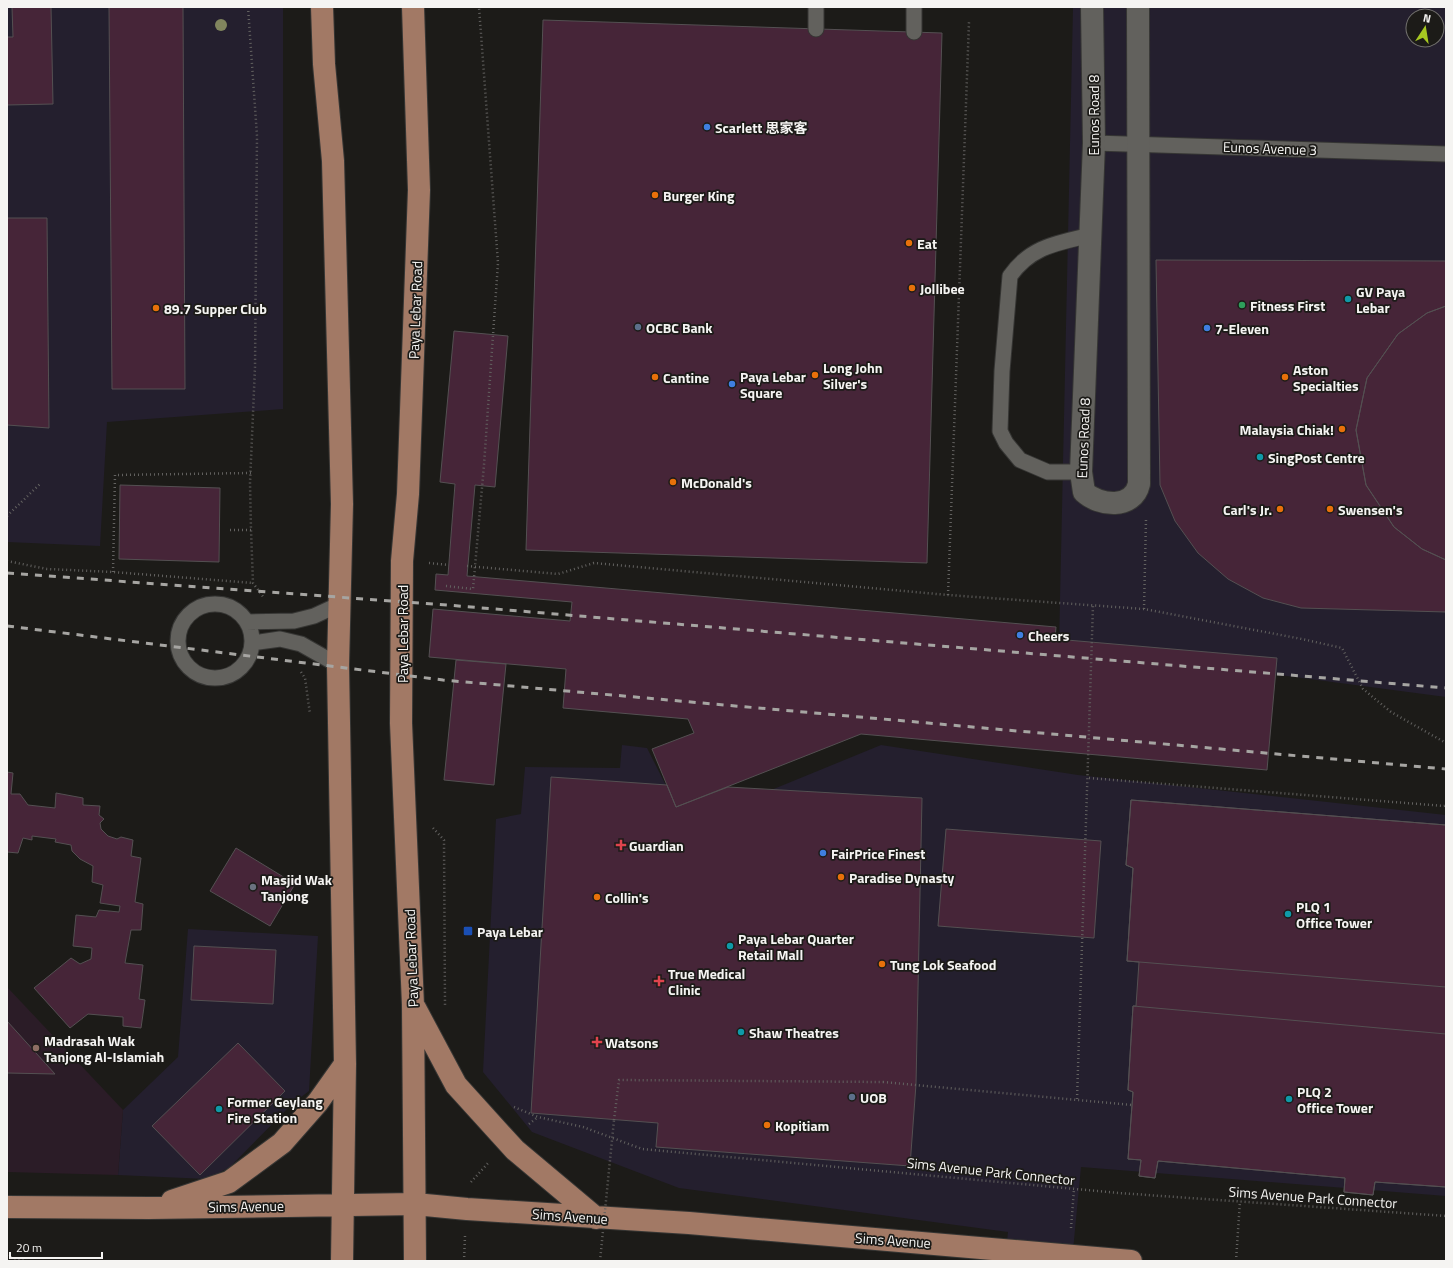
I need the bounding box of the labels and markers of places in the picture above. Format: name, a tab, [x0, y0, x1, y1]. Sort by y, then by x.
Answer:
place label: Scarlett 思家客	[715, 117, 807, 138]
marker: Scarlett 思家客	[702, 122, 712, 132]
place label: Burger King	[663, 185, 735, 206]
marker: Burger King	[650, 190, 660, 200]
place label: Eat	[917, 233, 937, 254]
marker: Eat	[904, 238, 914, 248]
place label: Jollibee	[920, 278, 965, 299]
place label: GV Paya Lebar	[1356, 281, 1405, 318]
marker: Jollibee	[907, 283, 917, 293]
marker: GV Paya Lebar	[1343, 294, 1353, 304]
place label: Fitness First	[1250, 295, 1325, 316]
place label: 89.7 Supper Club	[164, 298, 267, 319]
marker: Fitness First	[1237, 300, 1247, 310]
marker: 89.7 Supper Club	[151, 303, 161, 313]
place label: OCBC Bank	[646, 317, 713, 338]
place label: 7-Eleven	[1215, 318, 1269, 339]
marker: OCBC Bank	[633, 322, 643, 332]
marker: 7-Eleven	[1202, 323, 1212, 333]
place label: Long John Silver's	[823, 357, 882, 394]
place label: Aston Specialties	[1293, 359, 1359, 396]
place label: Paya Lebar Square	[740, 366, 806, 403]
place label: Cantine	[663, 367, 709, 388]
marker: Long John Silver's	[810, 370, 820, 380]
marker: Cantine	[650, 372, 660, 382]
marker: Aston Specialties	[1280, 372, 1290, 382]
marker: Paya Lebar Square	[727, 379, 737, 389]
place label: Malaysia Chiak!	[1239, 419, 1334, 440]
marker: Malaysia Chiak!	[1337, 424, 1347, 434]
place label: SingPost Centre	[1268, 447, 1365, 468]
marker: SingPost Centre	[1255, 452, 1265, 462]
place label: McDonald's	[681, 472, 752, 493]
marker: McDonald's	[668, 477, 678, 487]
place label: Carl's Jr.	[1223, 499, 1272, 520]
place label: Swensen's	[1338, 499, 1403, 520]
marker: Carl's Jr.	[1275, 504, 1285, 514]
marker: Swensen's	[1325, 504, 1335, 514]
place label: Cheers	[1028, 625, 1070, 646]
marker: Cheers	[1015, 630, 1025, 640]
place label: Guardian	[629, 835, 684, 856]
marker: Guardian	[616, 840, 626, 850]
place label: FairPrice Finest	[831, 843, 925, 864]
marker: FairPrice Finest	[818, 848, 828, 858]
place label: Paradise Dynasty	[849, 867, 954, 888]
place label: Masjid Wak Tanjong	[261, 869, 333, 906]
marker: Paradise Dynasty	[836, 872, 846, 882]
marker: Masjid Wak Tanjong	[248, 882, 258, 892]
place label: Collin's	[605, 887, 649, 908]
marker: Collin's	[592, 892, 602, 902]
place label: PLQ 1 Office Tower	[1296, 896, 1372, 933]
marker: PLQ 1 Office Tower	[1283, 909, 1293, 919]
place label: Paya Lebar	[477, 921, 543, 942]
marker: Paya Lebar	[462, 925, 474, 937]
place label: Paya Lebar Quarter Retail Mall	[738, 928, 854, 965]
marker: Paya Lebar Quarter Retail Mall	[725, 941, 735, 951]
place label: Tung Lok Seafood	[890, 954, 996, 975]
marker: Tung Lok Seafood	[877, 959, 887, 969]
place label: True Medical Clinic	[668, 963, 745, 1000]
marker: True Medical Clinic	[653, 975, 665, 987]
place label: Shaw Theatres	[749, 1022, 839, 1043]
marker: Shaw Theatres	[736, 1027, 746, 1037]
place label: Madrasah Wak Tanjong Al-Islamiah	[44, 1030, 164, 1067]
place label: Watsons	[605, 1032, 659, 1053]
marker: Watsons	[592, 1037, 602, 1047]
marker: Madrasah Wak Tanjong Al-Islamiah	[31, 1043, 41, 1053]
place label: PLQ 2 Office Tower	[1297, 1081, 1373, 1118]
place label: UOB	[860, 1087, 887, 1108]
place label: Former Geylang Fire Station	[227, 1091, 323, 1128]
marker: UOB	[847, 1092, 857, 1102]
marker: PLQ 2 Office Tower	[1284, 1094, 1294, 1104]
marker: Former Geylang Fire Station	[214, 1104, 224, 1114]
place label: Kopitiam	[775, 1115, 829, 1136]
marker: Kopitiam	[762, 1120, 772, 1130]

